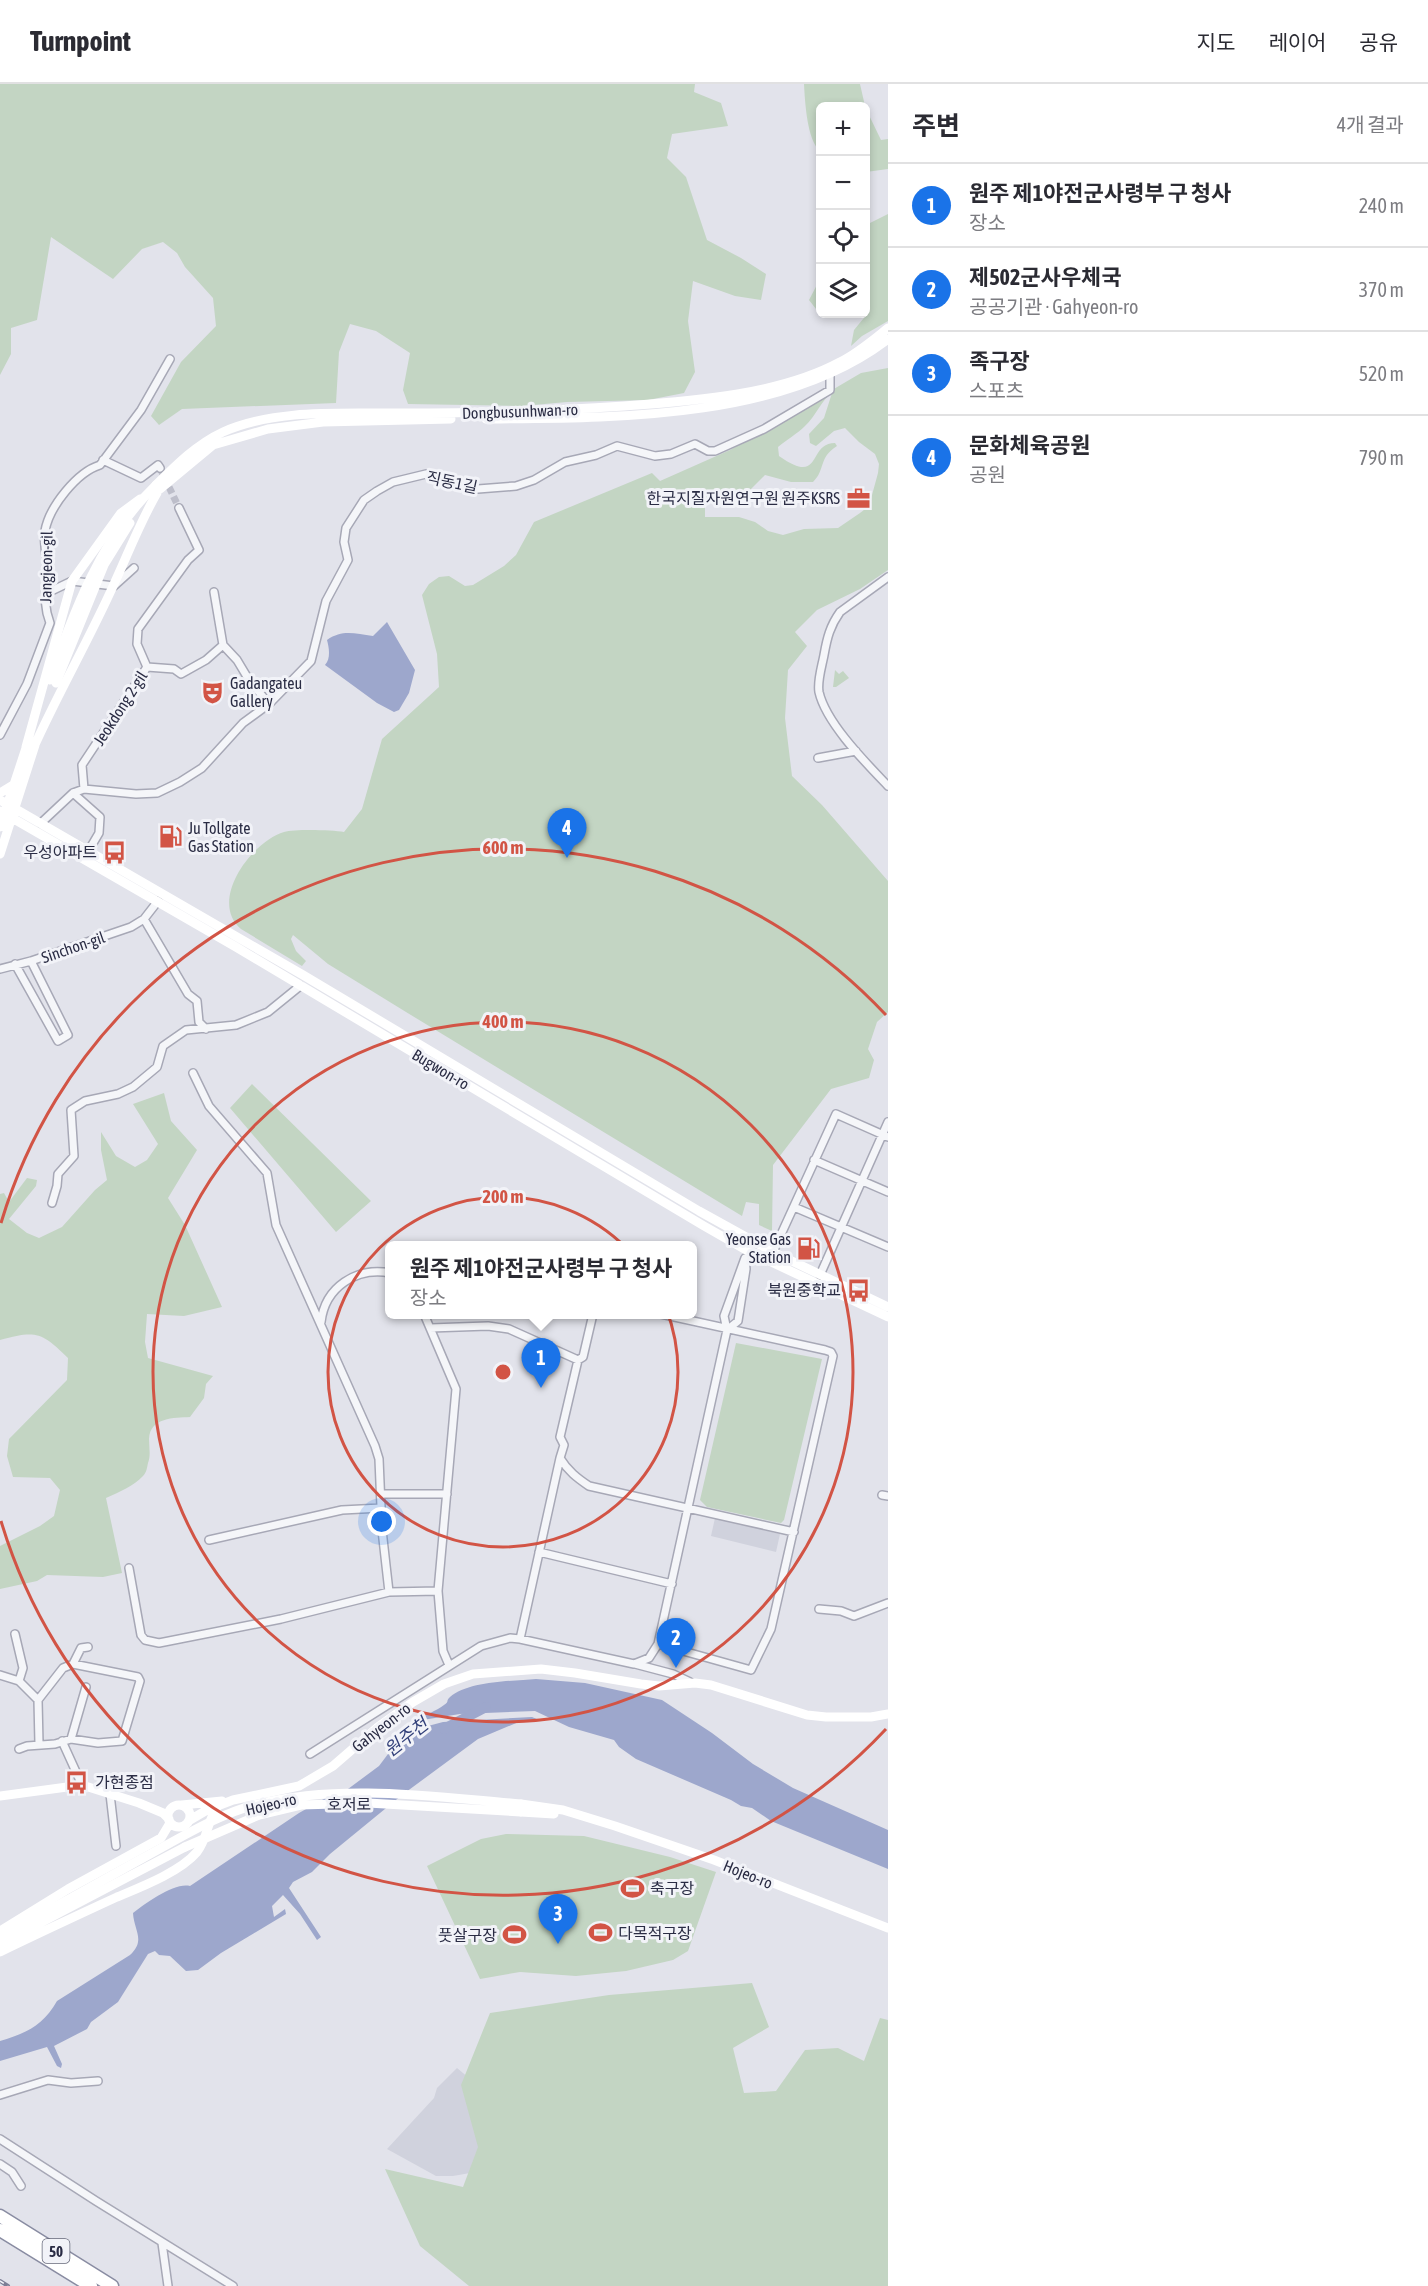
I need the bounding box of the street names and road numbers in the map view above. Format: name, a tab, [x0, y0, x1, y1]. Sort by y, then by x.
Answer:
street label: Dongbusunhwan-ro	[462, 400, 578, 423]
street label: 직동1길	[425, 468, 479, 496]
street label: Jangjeon-gil	[36, 530, 57, 603]
street label: Jeokdong 2-gil	[89, 667, 152, 749]
street label: Sinchon-gil	[39, 928, 108, 967]
street label: Bugwon-ro	[409, 1045, 473, 1094]
street label: Gahyeon-ro	[348, 1699, 414, 1756]
street label: Hojeo-ro	[244, 1789, 298, 1820]
street label: 호저로	[327, 1795, 371, 1813]
street label: Hojeo-ro	[720, 1856, 775, 1893]
road number: 50	[42, 2239, 70, 2263]

